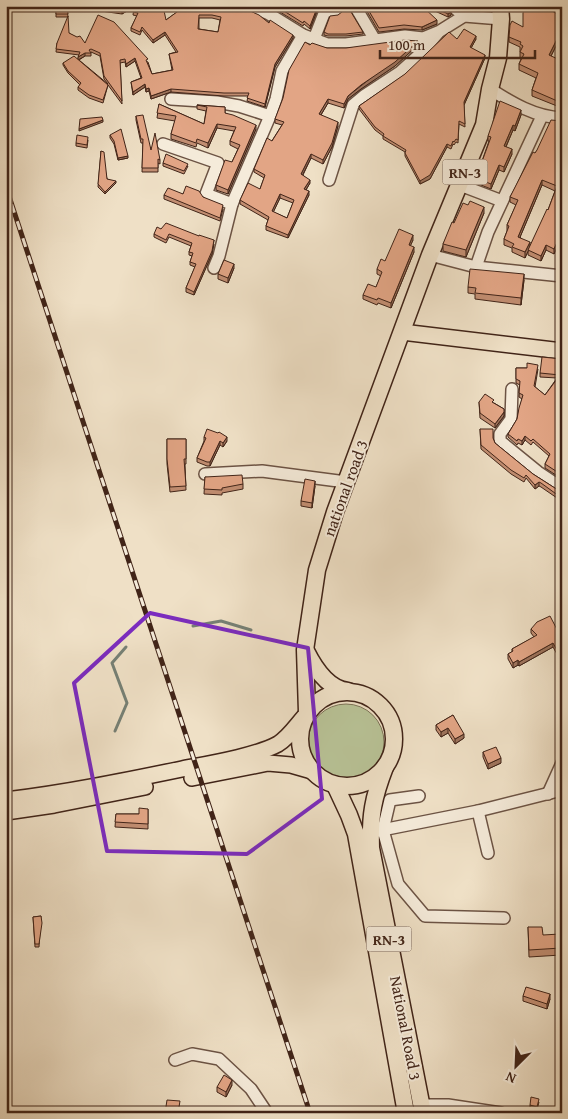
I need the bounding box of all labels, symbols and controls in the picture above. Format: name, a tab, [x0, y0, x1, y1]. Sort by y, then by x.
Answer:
scale bar	[380, 28, 536, 60]
text: 100 m	[388, 34, 426, 55]
road number: RN-3	[442, 160, 488, 184]
street label: national road 3	[316, 436, 374, 540]
road number: RN-3	[366, 926, 412, 952]
street label: National Road 3	[384, 974, 428, 1082]
north arrow	[490, 1042, 540, 1092]
text: N	[502, 1067, 519, 1089]

